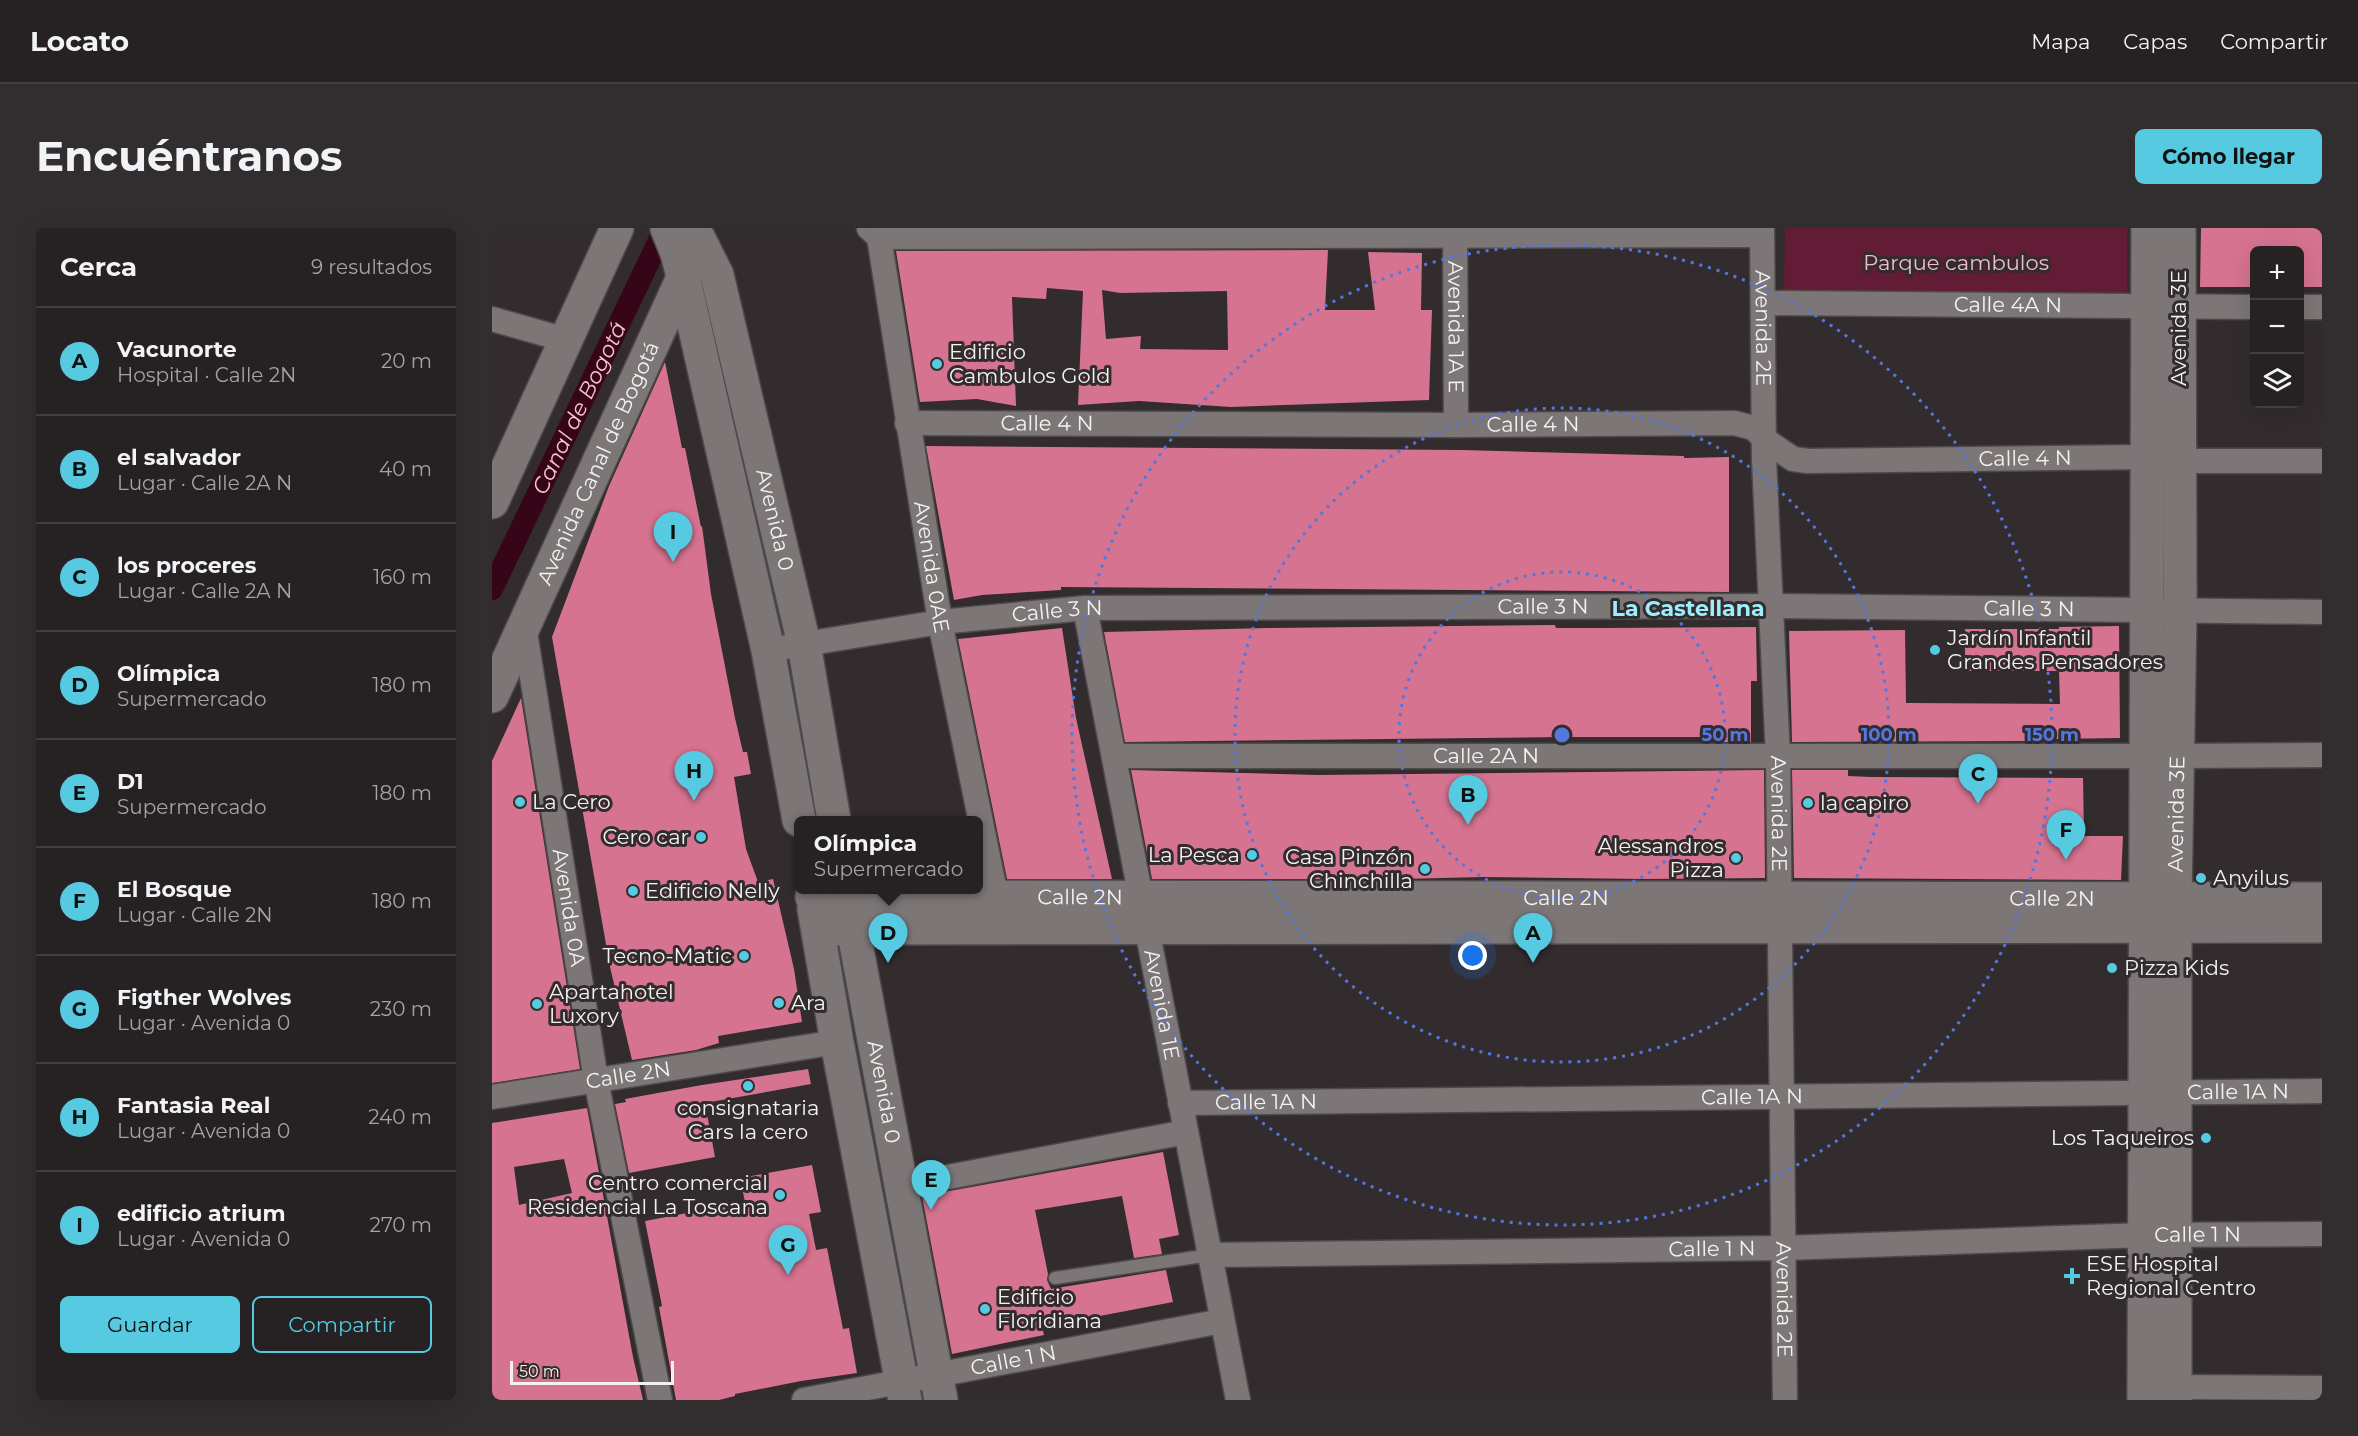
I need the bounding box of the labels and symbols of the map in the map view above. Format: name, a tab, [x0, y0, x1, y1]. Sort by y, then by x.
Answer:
park label: Parque cambulos	[1863, 250, 2049, 275]
street label: Avenida 1A E	[1443, 261, 1469, 393]
street label: Avenida 2E	[1750, 270, 1776, 386]
street label: Avenida 3E	[2166, 270, 2191, 386]
street label: Calle 4A N	[1954, 292, 2062, 317]
water label: Canal de Bogotá	[526, 317, 632, 499]
street label: Avenida Canal de Bogotá	[532, 337, 664, 589]
place label: Edificio Cambulos Gold	[949, 339, 1111, 388]
marker: Edificio Cambulos Gold	[930, 357, 944, 371]
street label: Calle 4 N	[1000, 410, 1094, 436]
street label: Calle 4 N	[1486, 411, 1580, 437]
street label: Calle 4 N	[1978, 445, 2072, 471]
street label: Avenida 0	[751, 466, 799, 573]
street label: Avenida 0AE	[909, 499, 955, 635]
pin: I	[654, 512, 693, 562]
street label: Calle 3 N	[1497, 594, 1589, 619]
street label: Calle 3 N	[1011, 595, 1103, 627]
district label: La Castellana	[1612, 595, 1764, 622]
street label: Calle 3 N	[1983, 595, 2075, 621]
place label: Jardín Infantil Grandes Pensadores	[1946, 625, 2163, 674]
marker: Jardín Infantil Grandes Pensadores	[1928, 643, 1942, 657]
text: 50 m	[1702, 724, 1748, 746]
text: 100 m	[1861, 724, 1917, 746]
text: 150 m	[2025, 724, 2079, 746]
centre of rings	[1552, 725, 1572, 745]
street label: Calle 2A N	[1433, 743, 1539, 768]
pin: H	[674, 752, 714, 801]
pin: C	[1958, 754, 1998, 804]
street label: Avenida 2E	[1766, 755, 1792, 872]
street label: Avenida 3E	[2162, 756, 2189, 872]
pin: B	[1448, 776, 1488, 825]
place label: La Cero	[532, 789, 611, 814]
place label: la capiro	[1820, 790, 1909, 815]
marker: La Cero	[513, 795, 527, 809]
marker: la capiro	[1801, 796, 1815, 810]
pin: F	[2046, 810, 2086, 860]
place label: Cero car	[602, 824, 689, 849]
marker: Cero car	[694, 830, 708, 844]
place label: Alessandros Pizza	[1598, 833, 1724, 882]
place label: La Pesca	[1148, 842, 1240, 867]
place label: Casa Pinzón Chinchilla	[1285, 844, 1413, 893]
street label: Avenida 0A	[547, 847, 591, 969]
marker: La Pesca	[1245, 848, 1259, 862]
marker: Alessandros Pizza	[1729, 851, 1743, 865]
marker: Casa Pinzón Chinchilla	[1418, 862, 1432, 876]
place label: Anyilus	[2213, 865, 2289, 890]
marker: Anyilus	[2194, 871, 2208, 885]
place label: Edificio Nelly	[645, 878, 780, 903]
marker: Edificio Nelly	[626, 884, 640, 898]
street label: Calle 2N	[1037, 884, 1123, 909]
street label: Calle 2N	[1523, 885, 1609, 910]
street label: Calle 2N	[2009, 886, 2095, 911]
pin: D	[868, 914, 908, 963]
pin: A	[1514, 914, 1552, 963]
your location	[1458, 941, 1487, 970]
place label: Tecno-Matic	[603, 943, 732, 968]
street label: Avenida 1E	[1139, 947, 1185, 1062]
marker: Tecno-Matic	[737, 949, 751, 963]
place label: Pizza Kids	[2124, 955, 2229, 980]
marker: Pizza Kids	[2105, 961, 2119, 975]
place label: Apartahotel Luxory	[549, 979, 674, 1028]
place label: Ara	[791, 990, 826, 1015]
marker: Ara	[772, 996, 786, 1010]
marker: Apartahotel Luxory	[530, 997, 544, 1011]
street label: Avenida 0	[862, 1038, 906, 1145]
street label: Calle 2N	[584, 1056, 672, 1094]
street label: Calle 1A N	[2187, 1078, 2289, 1104]
marker: consignataria Cars la cero	[741, 1079, 755, 1093]
street label: Calle 1A N	[1701, 1083, 1803, 1110]
street label: Calle 1A N	[1215, 1089, 1317, 1115]
place label: consignataria Cars la cero	[677, 1095, 819, 1144]
place label: Los Taqueiros	[2051, 1125, 2194, 1150]
marker: Los Taqueiros	[2199, 1131, 2213, 1145]
pin: E	[912, 1160, 950, 1210]
place label: Centro comercial Residencial La Toscana	[527, 1170, 768, 1219]
marker: Centro comercial Residencial La Toscana	[773, 1188, 787, 1202]
street label: Calle 1 N	[2154, 1221, 2241, 1247]
pin: G	[768, 1226, 808, 1275]
street label: Calle 1 N	[1668, 1235, 1756, 1261]
street label: Avenida 2E	[1771, 1241, 1798, 1358]
place label: ESE Hospital Regional Centro	[2086, 1251, 2256, 1300]
marker: ESE Hospital Regional Centro	[2063, 1267, 2081, 1285]
place label: Edificio Floridiana	[997, 1284, 1102, 1333]
marker: Edificio Floridiana	[978, 1302, 992, 1316]
street label: Calle 1 N	[968, 1340, 1058, 1380]
scale bar	[510, 1358, 674, 1386]

